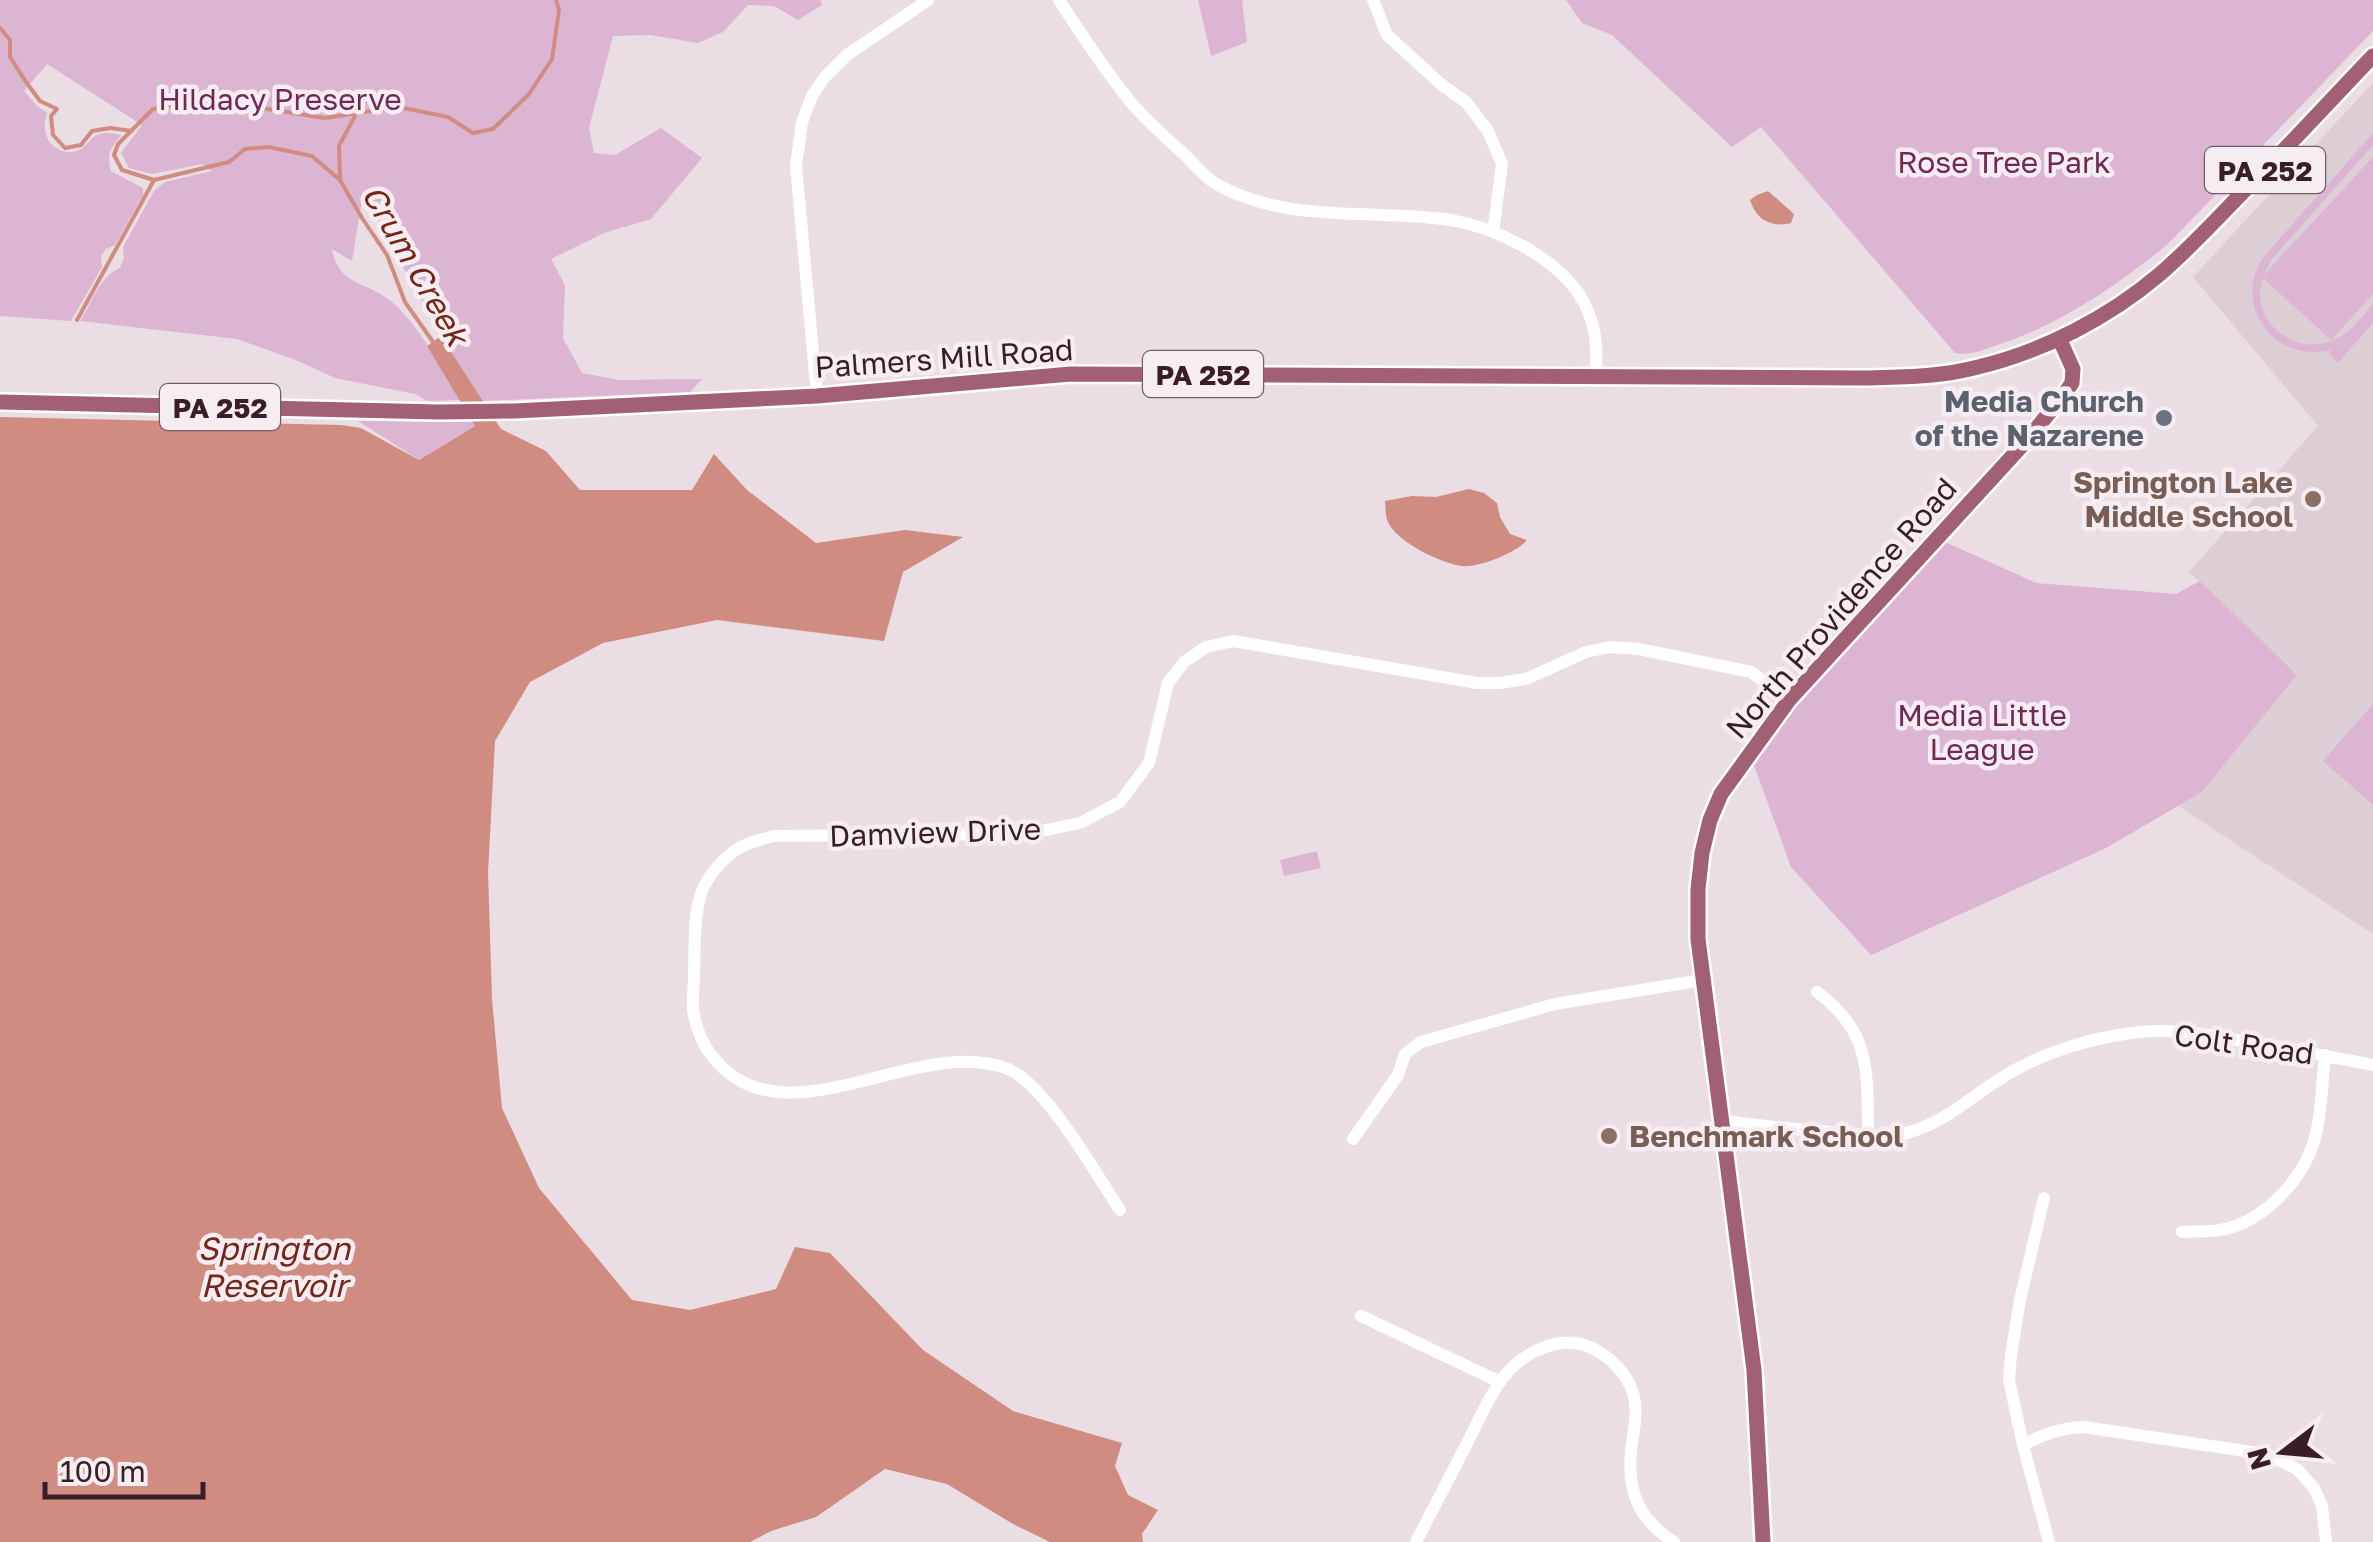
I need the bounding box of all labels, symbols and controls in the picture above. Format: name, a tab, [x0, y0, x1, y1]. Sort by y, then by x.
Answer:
park label: Hildacy Preserve	[158, 81, 402, 117]
park label: Rose Tree Park	[1897, 144, 2111, 180]
road number: PA 252	[2205, 147, 2325, 193]
water label: Crum Creek	[355, 178, 479, 355]
street label: Palmers Mill Road	[814, 331, 1074, 385]
road number: PA 252	[1143, 351, 1263, 397]
place label: Media Church of the Nazarene	[1915, 383, 2144, 453]
road number: PA 252	[160, 384, 280, 430]
marker: Media Church of the Nazarene	[2153, 407, 2175, 429]
place label: Springton Lake Middle School	[2073, 464, 2293, 534]
street label: North Providence Road	[1718, 470, 1964, 746]
marker: Springton Lake Middle School	[2302, 488, 2324, 510]
park label: Media Little League	[1897, 697, 2067, 767]
street label: Damview Drive	[828, 810, 1042, 854]
street label: Colt Road	[2172, 1016, 2316, 1072]
place label: Benchmark School	[1629, 1118, 1903, 1154]
marker: Benchmark School	[1598, 1125, 1620, 1147]
water label: Springton Reservoir	[198, 1229, 352, 1304]
north arrow	[2233, 1402, 2333, 1502]
scale bar	[45, 1437, 202, 1499]
text: N	[2240, 1444, 2277, 1474]
text: 100 m	[60, 1453, 146, 1489]

